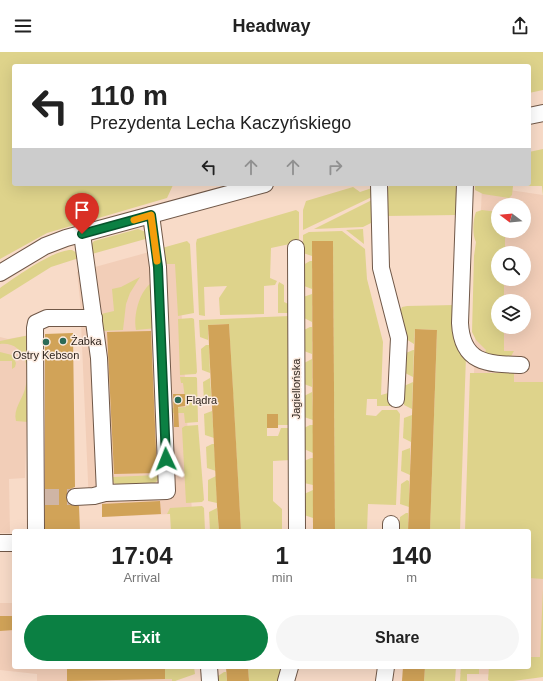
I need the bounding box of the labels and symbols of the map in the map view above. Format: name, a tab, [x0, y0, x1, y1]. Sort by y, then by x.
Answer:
pin	[65, 193, 99, 234]
north arrow	[491, 198, 531, 238]
place label: Żabka	[71, 335, 102, 347]
marker: Żabka	[58, 336, 68, 346]
marker: Ostry Kebson	[41, 337, 51, 347]
place label: Ostry Kebson	[13, 349, 79, 361]
street label: Jagiellońska	[290, 358, 302, 419]
place label: Flądra	[186, 394, 218, 406]
marker: Flądra	[173, 395, 183, 405]
position arrow	[145, 438, 187, 480]

